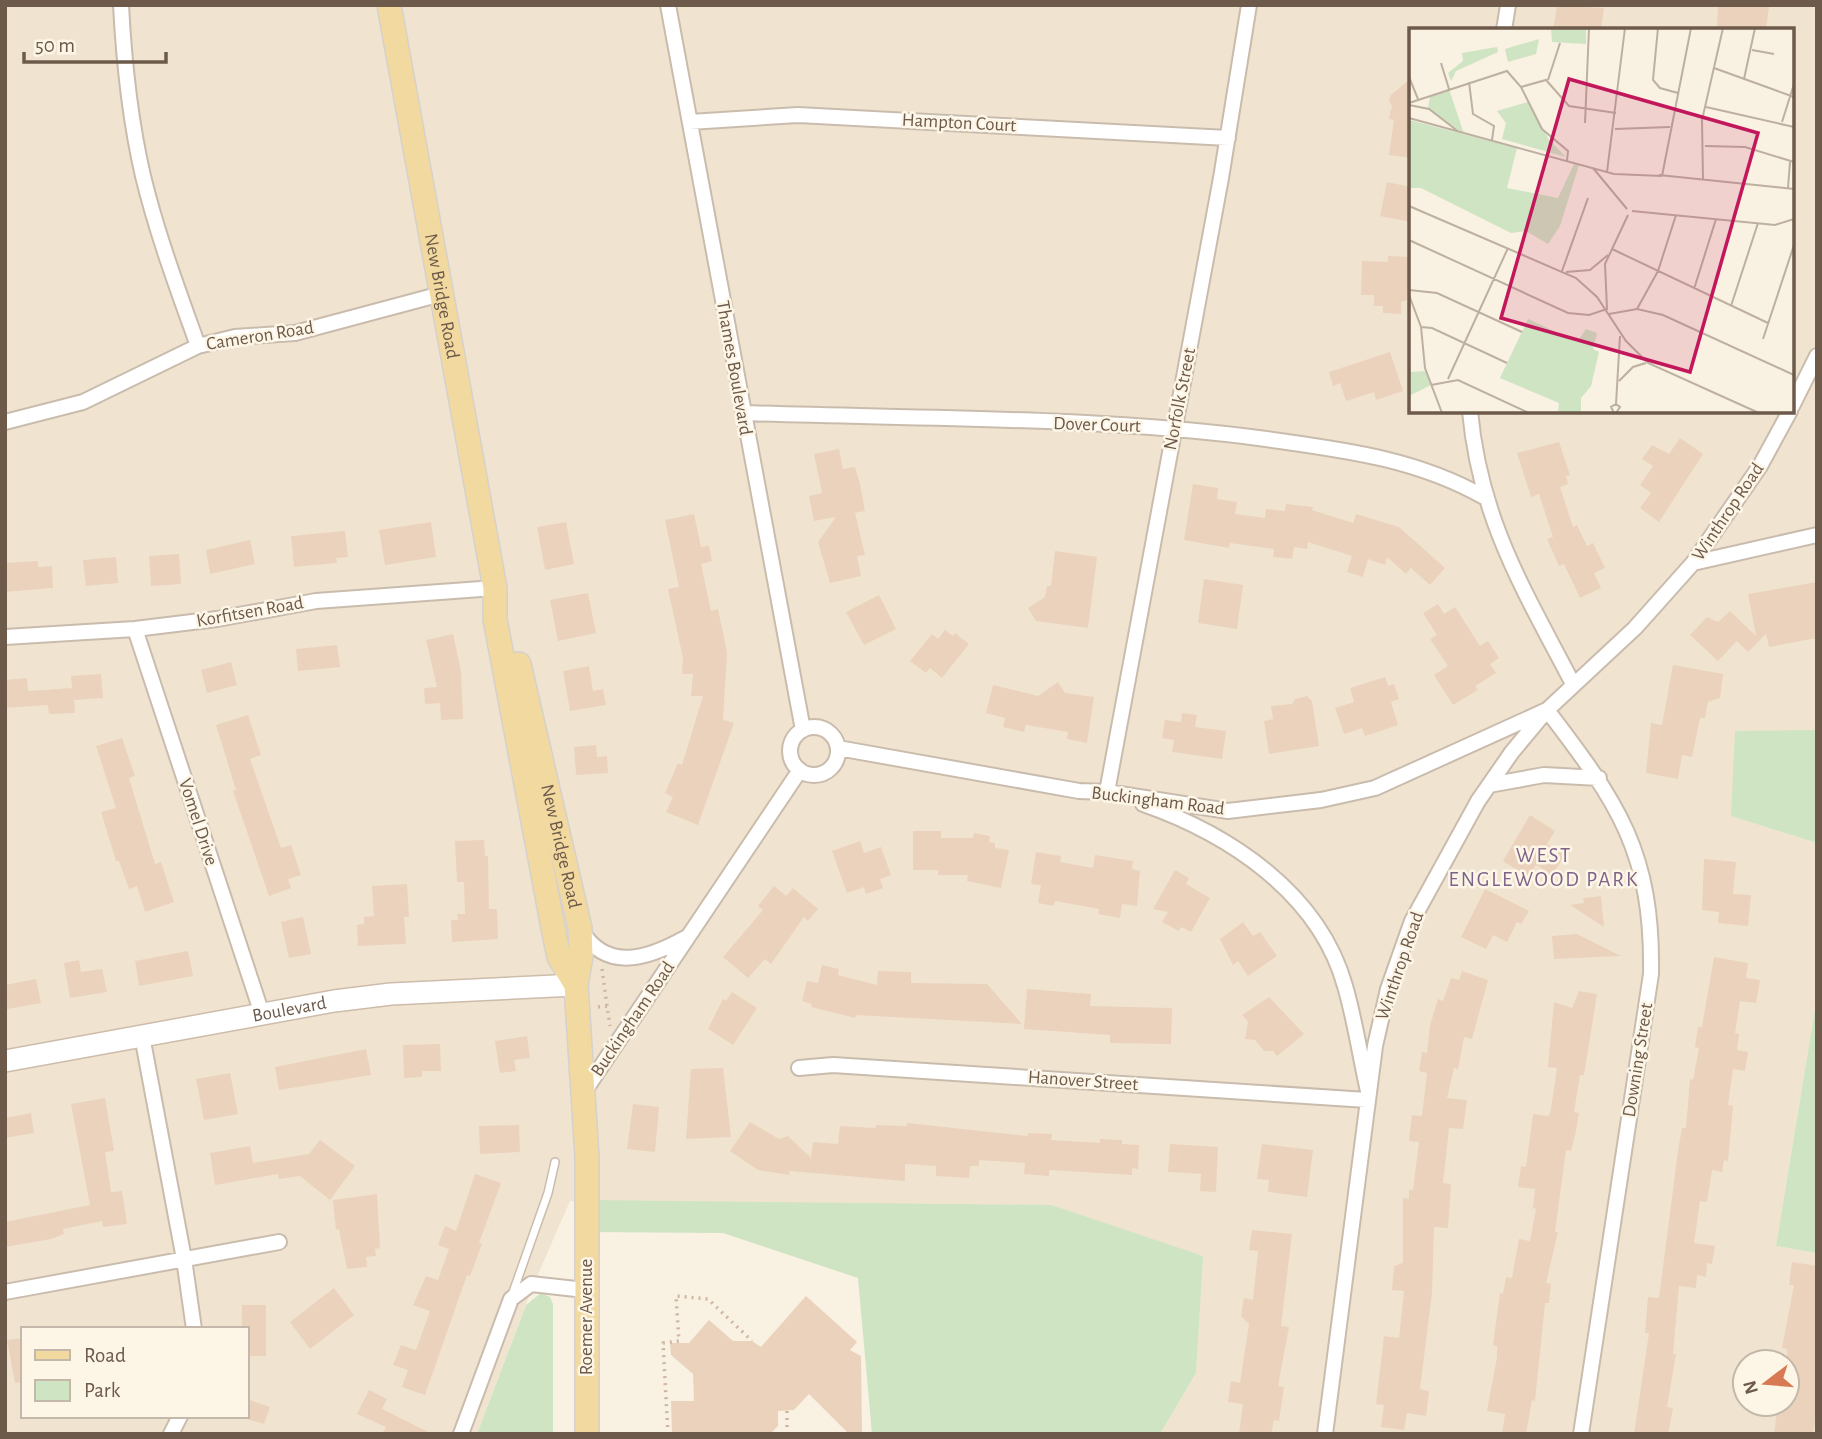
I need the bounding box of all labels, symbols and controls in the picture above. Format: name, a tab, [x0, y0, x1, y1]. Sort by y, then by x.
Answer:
scale bar	[24, 21, 166, 65]
inset map	[1409, 28, 1794, 413]
text: 50 m	[35, 35, 75, 56]
street label: Hampton Court	[901, 111, 1017, 135]
street label: New Bridge Road	[421, 232, 463, 361]
street label: Thames Boulevard	[713, 299, 755, 437]
street label: Cameron Road	[205, 318, 315, 354]
street label: Norfolk Street	[1161, 346, 1199, 452]
street label: Dover Court	[1053, 414, 1141, 436]
street label: Winthrop Road	[1688, 460, 1768, 564]
street label: Korfitsen Road	[195, 593, 305, 631]
street label: Vomel Drive	[175, 776, 221, 868]
street label: New Bridge Road	[538, 782, 585, 910]
street label: Buckingham Road	[1090, 783, 1226, 819]
district label: WEST ENGLEWOOD PARK	[1449, 845, 1639, 890]
street label: Winthrop Road	[1373, 909, 1427, 1023]
street label: Buckingham Road	[588, 958, 678, 1080]
street label: Boulevard	[251, 993, 328, 1025]
street label: Downing Street	[1620, 1001, 1656, 1119]
street label: Hanover Street	[1027, 1068, 1139, 1094]
street label: Roemer Avenue	[577, 1259, 596, 1375]
legend	[21, 1327, 248, 1418]
text: Road	[84, 1345, 126, 1366]
north arrow	[1731, 1348, 1801, 1418]
text: N	[1740, 1378, 1762, 1396]
text: Park	[84, 1380, 121, 1401]

